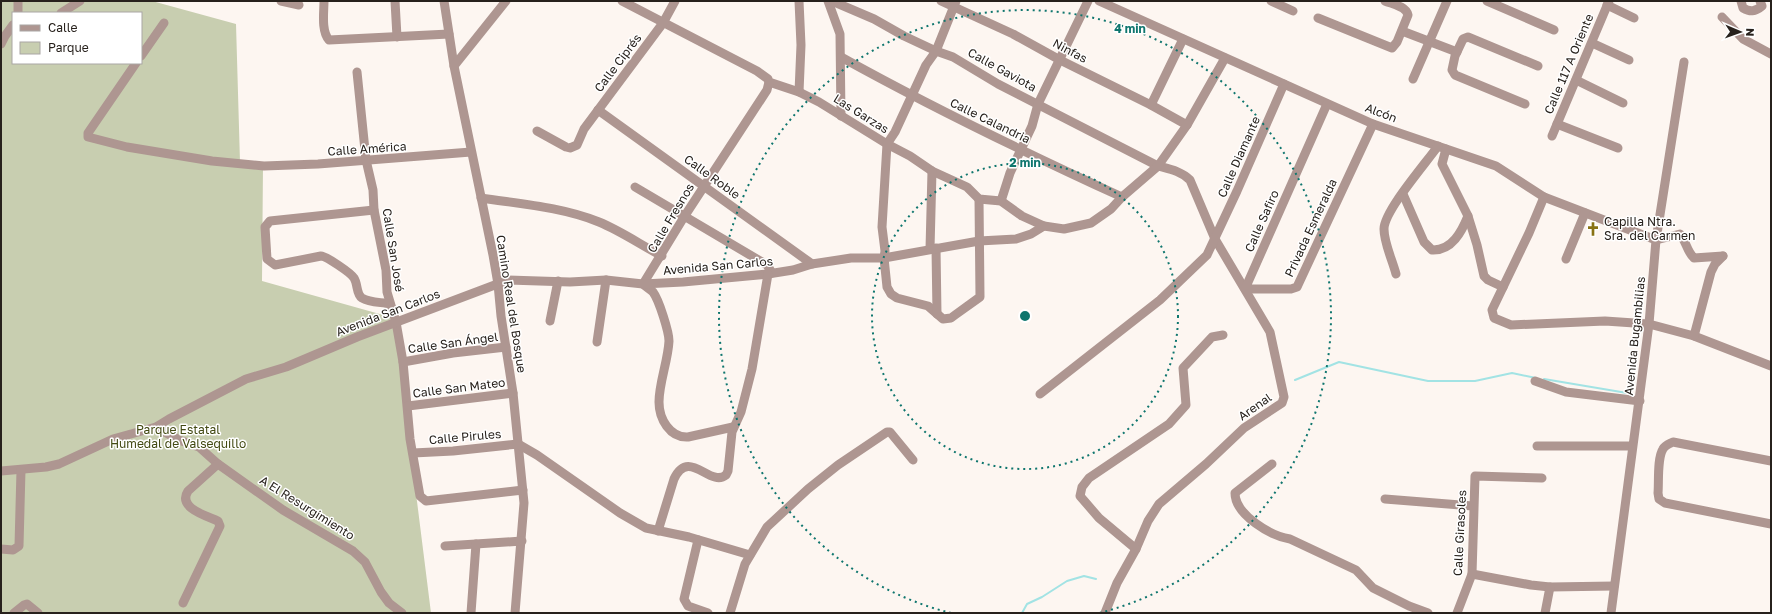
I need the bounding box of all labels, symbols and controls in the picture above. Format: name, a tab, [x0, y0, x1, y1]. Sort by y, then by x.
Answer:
street label: Calle 117 A Oriente	[1541, 11, 1596, 116]
legend	[12, 12, 142, 64]
north arrow	[1720, 12, 1760, 52]
text: Calle	[48, 20, 78, 35]
text: 4 min	[1114, 21, 1146, 36]
text: N	[1744, 28, 1757, 37]
street label: Calle Ciprés	[591, 31, 644, 95]
street label: Ninfas	[1050, 35, 1090, 66]
text: Parque	[48, 40, 89, 55]
street label: Calle Gaviota	[965, 45, 1039, 95]
street label: Las Garzas	[831, 91, 892, 136]
street label: Calle Calandria	[948, 95, 1033, 146]
street label: Alcón	[1363, 100, 1399, 125]
street label: Calle Diamante	[1214, 114, 1263, 200]
street label: Calle América	[327, 138, 407, 159]
street label: Calle Roble	[681, 151, 743, 202]
text: 2 min	[1009, 155, 1041, 170]
street label: Privada Esmeralda	[1281, 176, 1340, 279]
street label: Calle Fresnos	[644, 180, 697, 255]
street label: Calle Safiro	[1241, 187, 1282, 254]
street label: Calle San José	[379, 207, 408, 293]
place label: Capilla Ntra. Sra. del Carmen	[1604, 214, 1695, 243]
church icon: Capilla Ntra. Sra. del Carmen	[1585, 221, 1601, 237]
street label: Camino Real del Bosque	[493, 234, 530, 374]
street label: Avenida San Carlos	[662, 253, 774, 278]
street label: Avenida Bugambilias	[1621, 276, 1648, 396]
street label: Avenida San Carlos	[334, 286, 442, 339]
centre of rings	[1018, 309, 1032, 323]
street label: Calle San Ángel	[407, 329, 499, 356]
street label: Calle San Mateo	[412, 374, 506, 401]
street label: Arenal	[1235, 390, 1275, 424]
park label: Parque Estatal Humedal de Valsequillo	[110, 422, 246, 451]
street label: Calle Pirules	[428, 426, 502, 447]
street label: A El Resurgimiento	[257, 472, 357, 543]
street label: Calle Girasoles	[1450, 490, 1469, 576]

